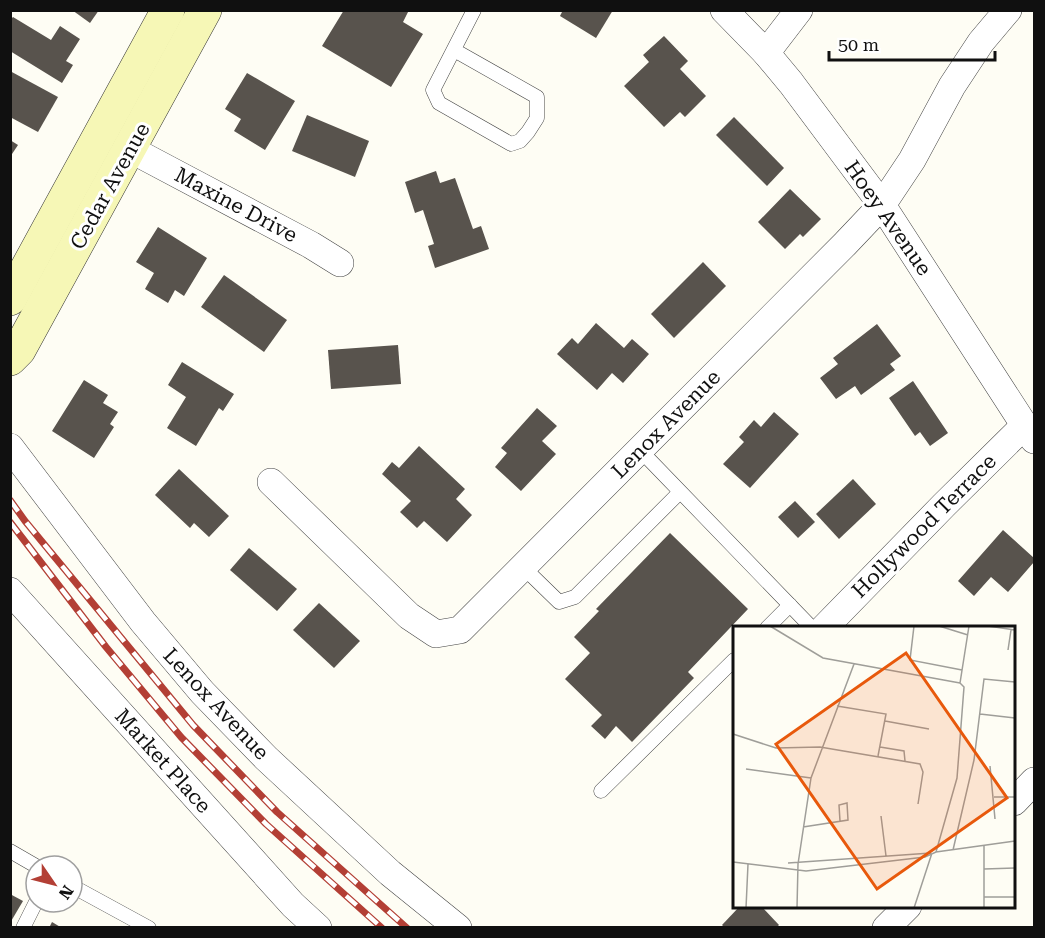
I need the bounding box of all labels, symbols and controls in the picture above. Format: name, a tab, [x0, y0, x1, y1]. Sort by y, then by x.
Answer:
scale bar	[829, 24, 996, 62]
text: 50 m	[838, 34, 879, 55]
street label: Cedar Avenue	[65, 119, 155, 253]
street label: Hoey Avenue	[840, 156, 936, 280]
street label: Maxine Drive	[171, 163, 301, 247]
street label: Lenox Avenue	[607, 365, 725, 483]
street label: Hollywood Terrace	[847, 449, 1001, 603]
inset map	[733, 626, 1015, 908]
street label: Lenox Avenue	[158, 643, 274, 765]
street label: Market Place	[110, 704, 216, 818]
north arrow	[24, 854, 84, 914]
text: N	[55, 882, 77, 903]

